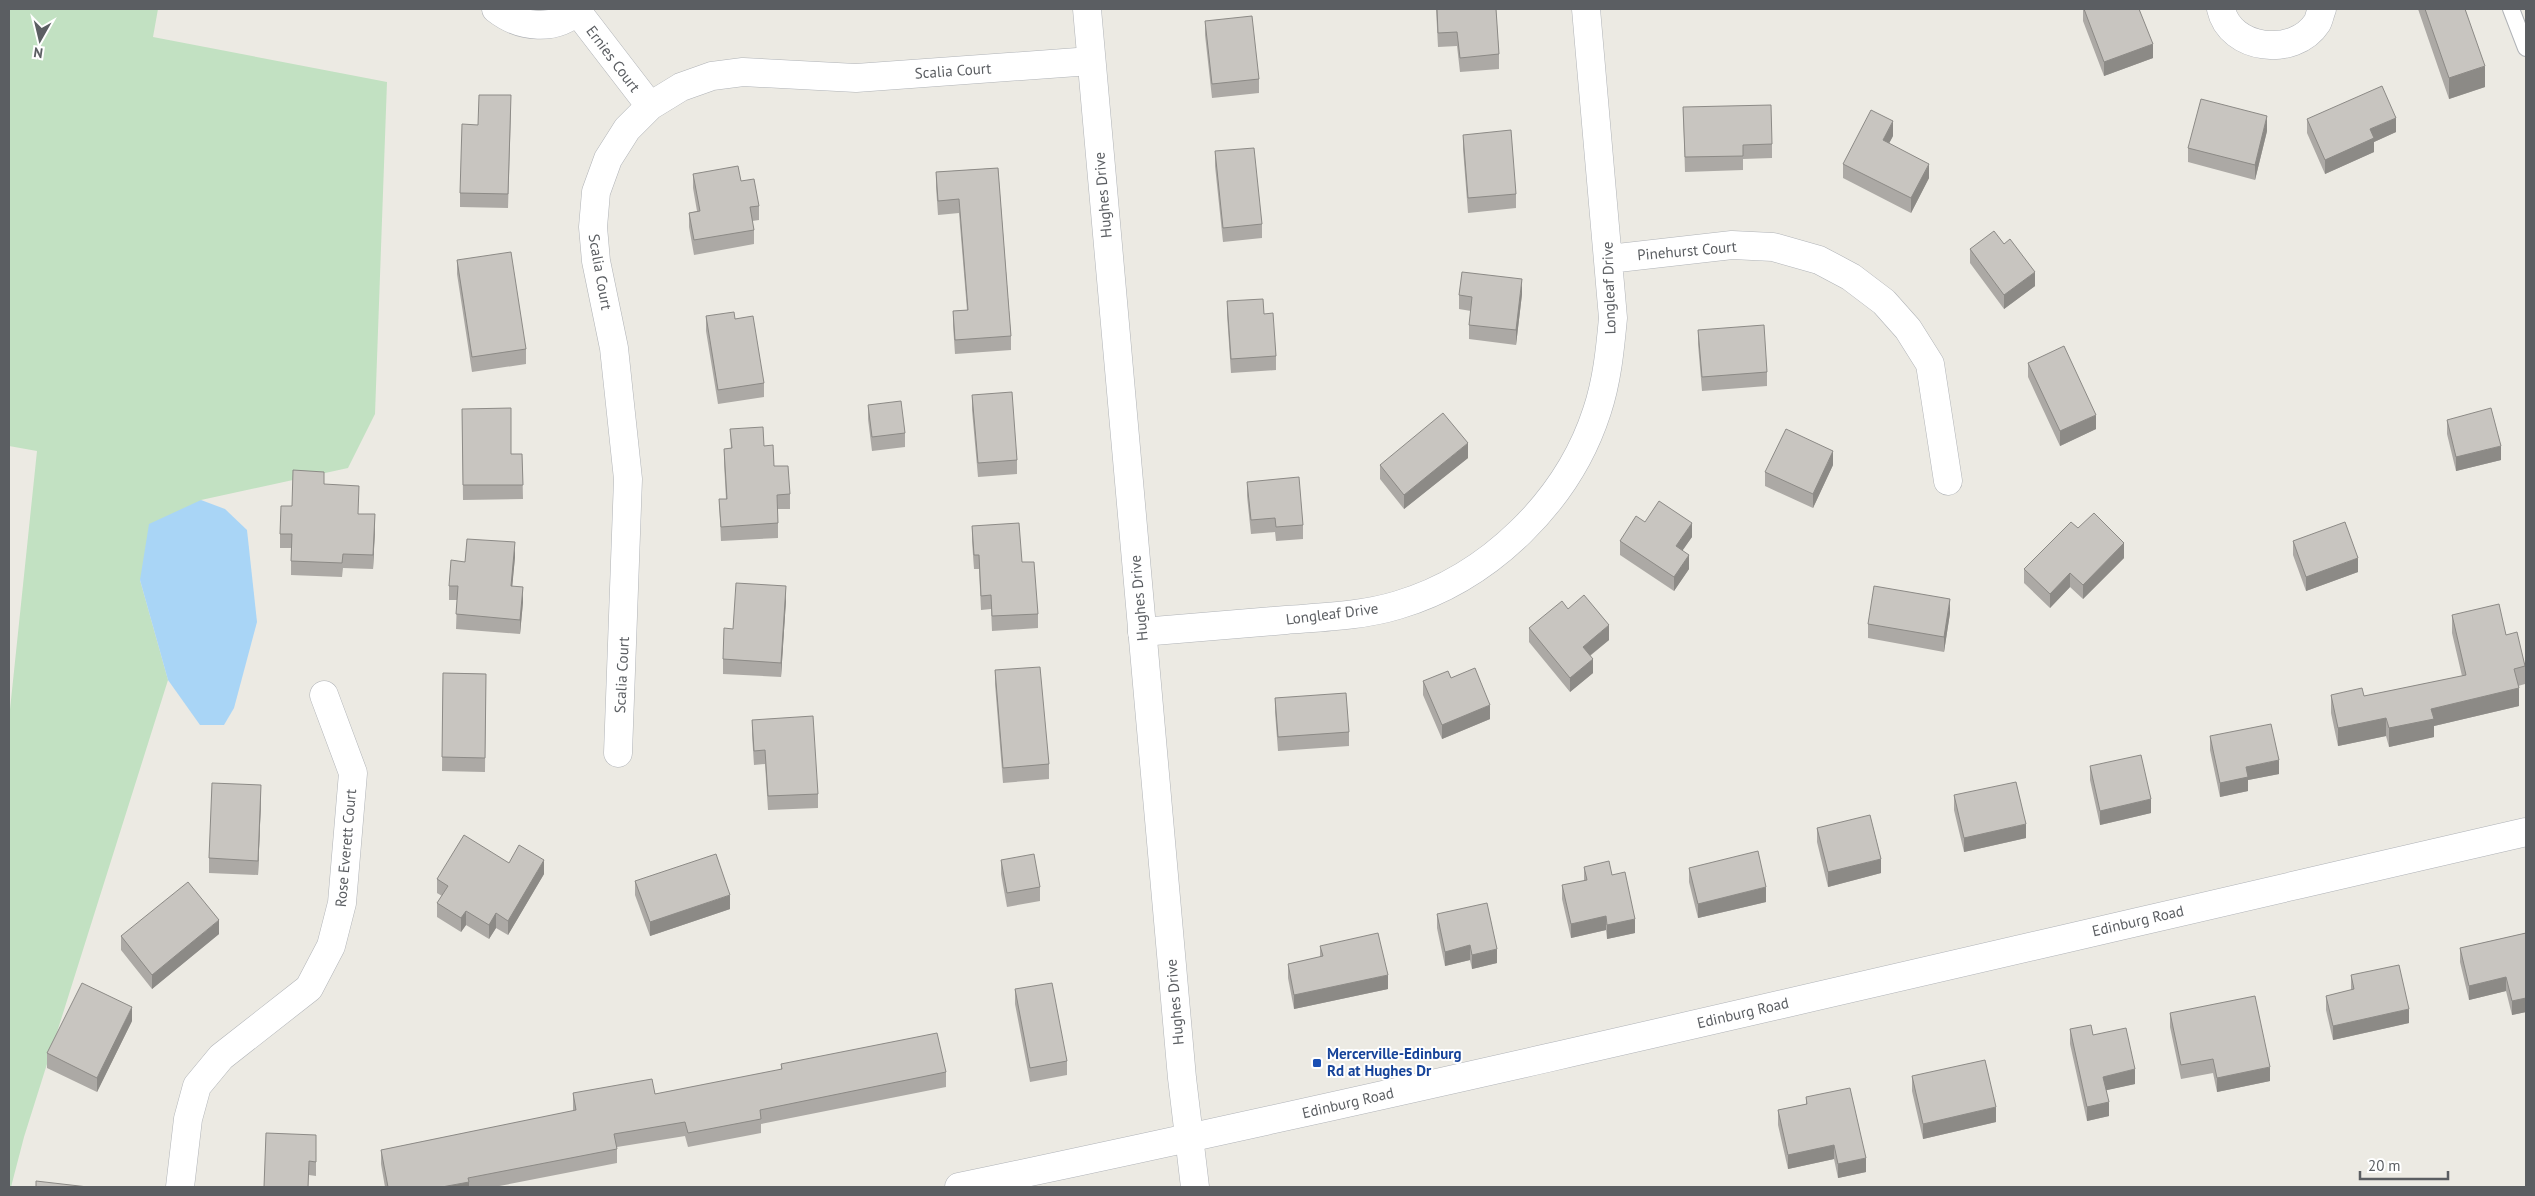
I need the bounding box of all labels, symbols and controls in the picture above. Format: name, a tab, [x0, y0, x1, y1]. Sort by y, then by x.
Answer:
north arrow	[15, 15, 65, 65]
street label: Ernies Court	[582, 22, 644, 96]
text: N	[32, 43, 44, 62]
street label: Scalia Court	[914, 58, 992, 83]
street label: Hughes Drive	[1089, 151, 1116, 239]
street label: Scalia Court	[584, 232, 617, 311]
street label: Pinehurst Court	[1636, 237, 1738, 264]
street label: Longleaf Drive	[1597, 241, 1620, 335]
street label: Hughes Drive	[1125, 554, 1152, 642]
street label: Longleaf Drive	[1285, 598, 1379, 629]
street label: Scalia Court	[610, 636, 633, 714]
street label: Rose Everett Court	[331, 788, 360, 908]
street label: Edinburg Road	[2090, 901, 2186, 940]
street label: Hughes Drive	[1161, 958, 1188, 1046]
street label: Edinburg Road	[1695, 993, 1791, 1032]
place label: Mercerville-Edinburg Rd at Hughes Dr	[1327, 1044, 1462, 1080]
marker: Mercerville-Edinburg Rd at Hughes Dr	[1311, 1057, 1323, 1069]
street label: Edinburg Road	[1300, 1083, 1396, 1122]
scale bar	[2360, 1148, 2448, 1180]
text: 20 m	[2368, 1156, 2401, 1175]

